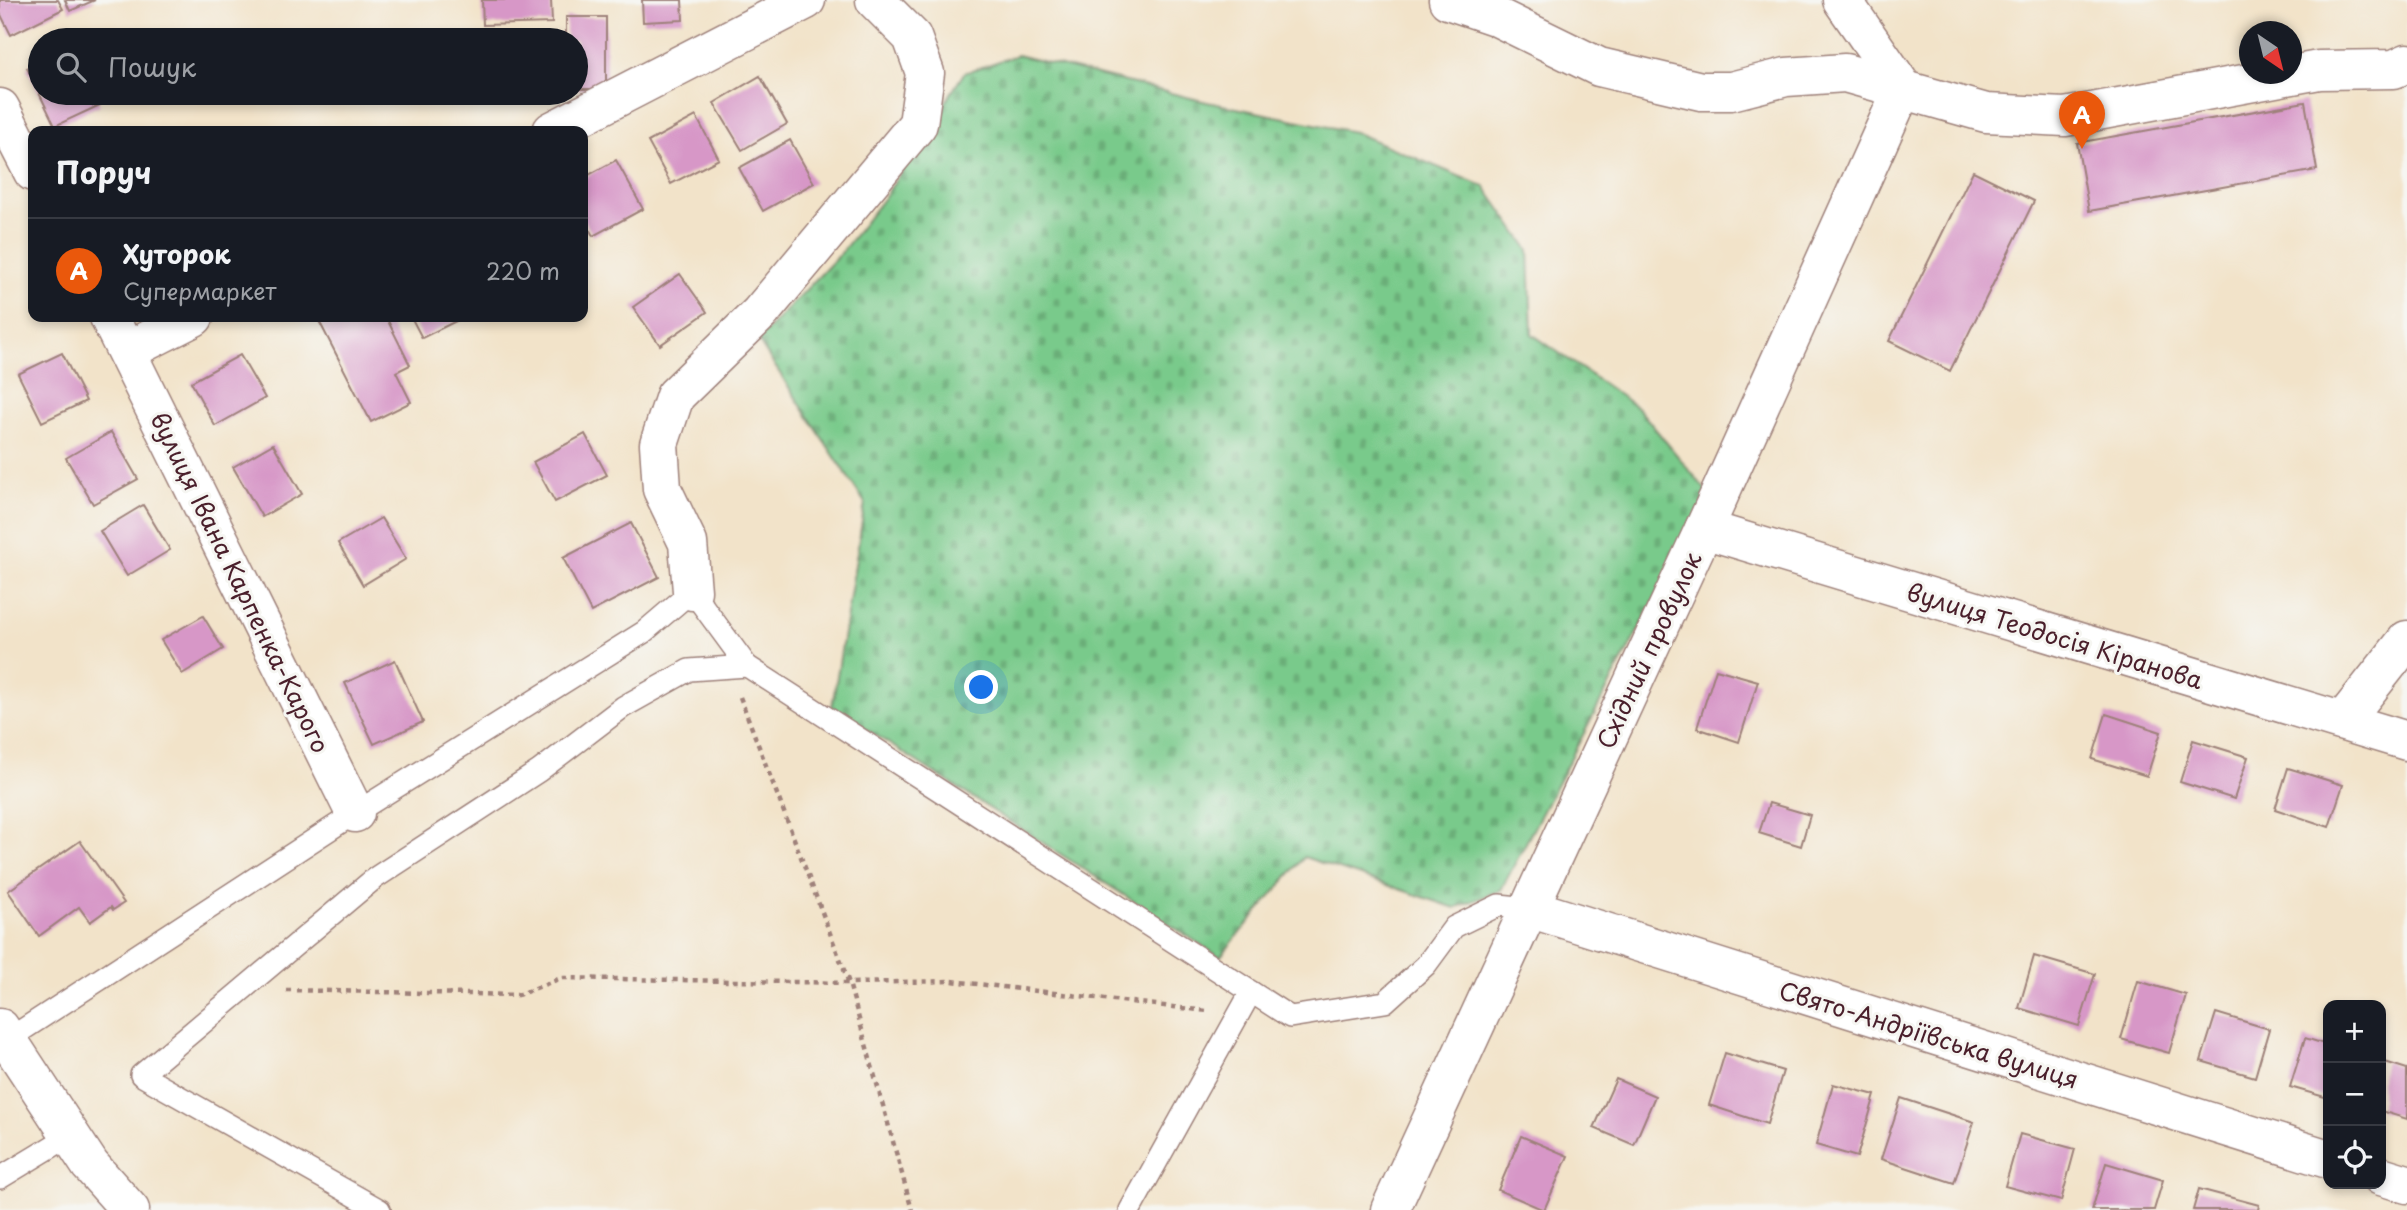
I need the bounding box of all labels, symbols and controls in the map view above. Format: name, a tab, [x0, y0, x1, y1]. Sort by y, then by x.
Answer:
north arrow	[2239, 21, 2302, 84]
search box	[28, 28, 588, 105]
text: Пошук	[108, 47, 196, 86]
icon: search	[52, 48, 90, 86]
pin: A	[2059, 91, 2105, 149]
text: Поруч	[56, 149, 151, 194]
text: Хуторок	[123, 234, 231, 273]
text: A	[70, 253, 88, 288]
text: 220 m	[486, 253, 560, 288]
text: Супермаркет	[123, 273, 277, 308]
street label: вулиця Івана Карпенка-Карого	[143, 405, 339, 759]
street label: Східний провулок	[1587, 545, 1710, 754]
street label: вулиця Теодосія Кіранова	[1903, 573, 2207, 697]
your location	[964, 670, 998, 704]
street label: Свято-Андріївська вулиця	[1775, 971, 2083, 1097]
map controls	[2323, 1000, 2386, 1189]
button: +	[2323, 1000, 2386, 1063]
button: −	[2323, 1063, 2386, 1126]
button: locate	[2323, 1126, 2386, 1189]

